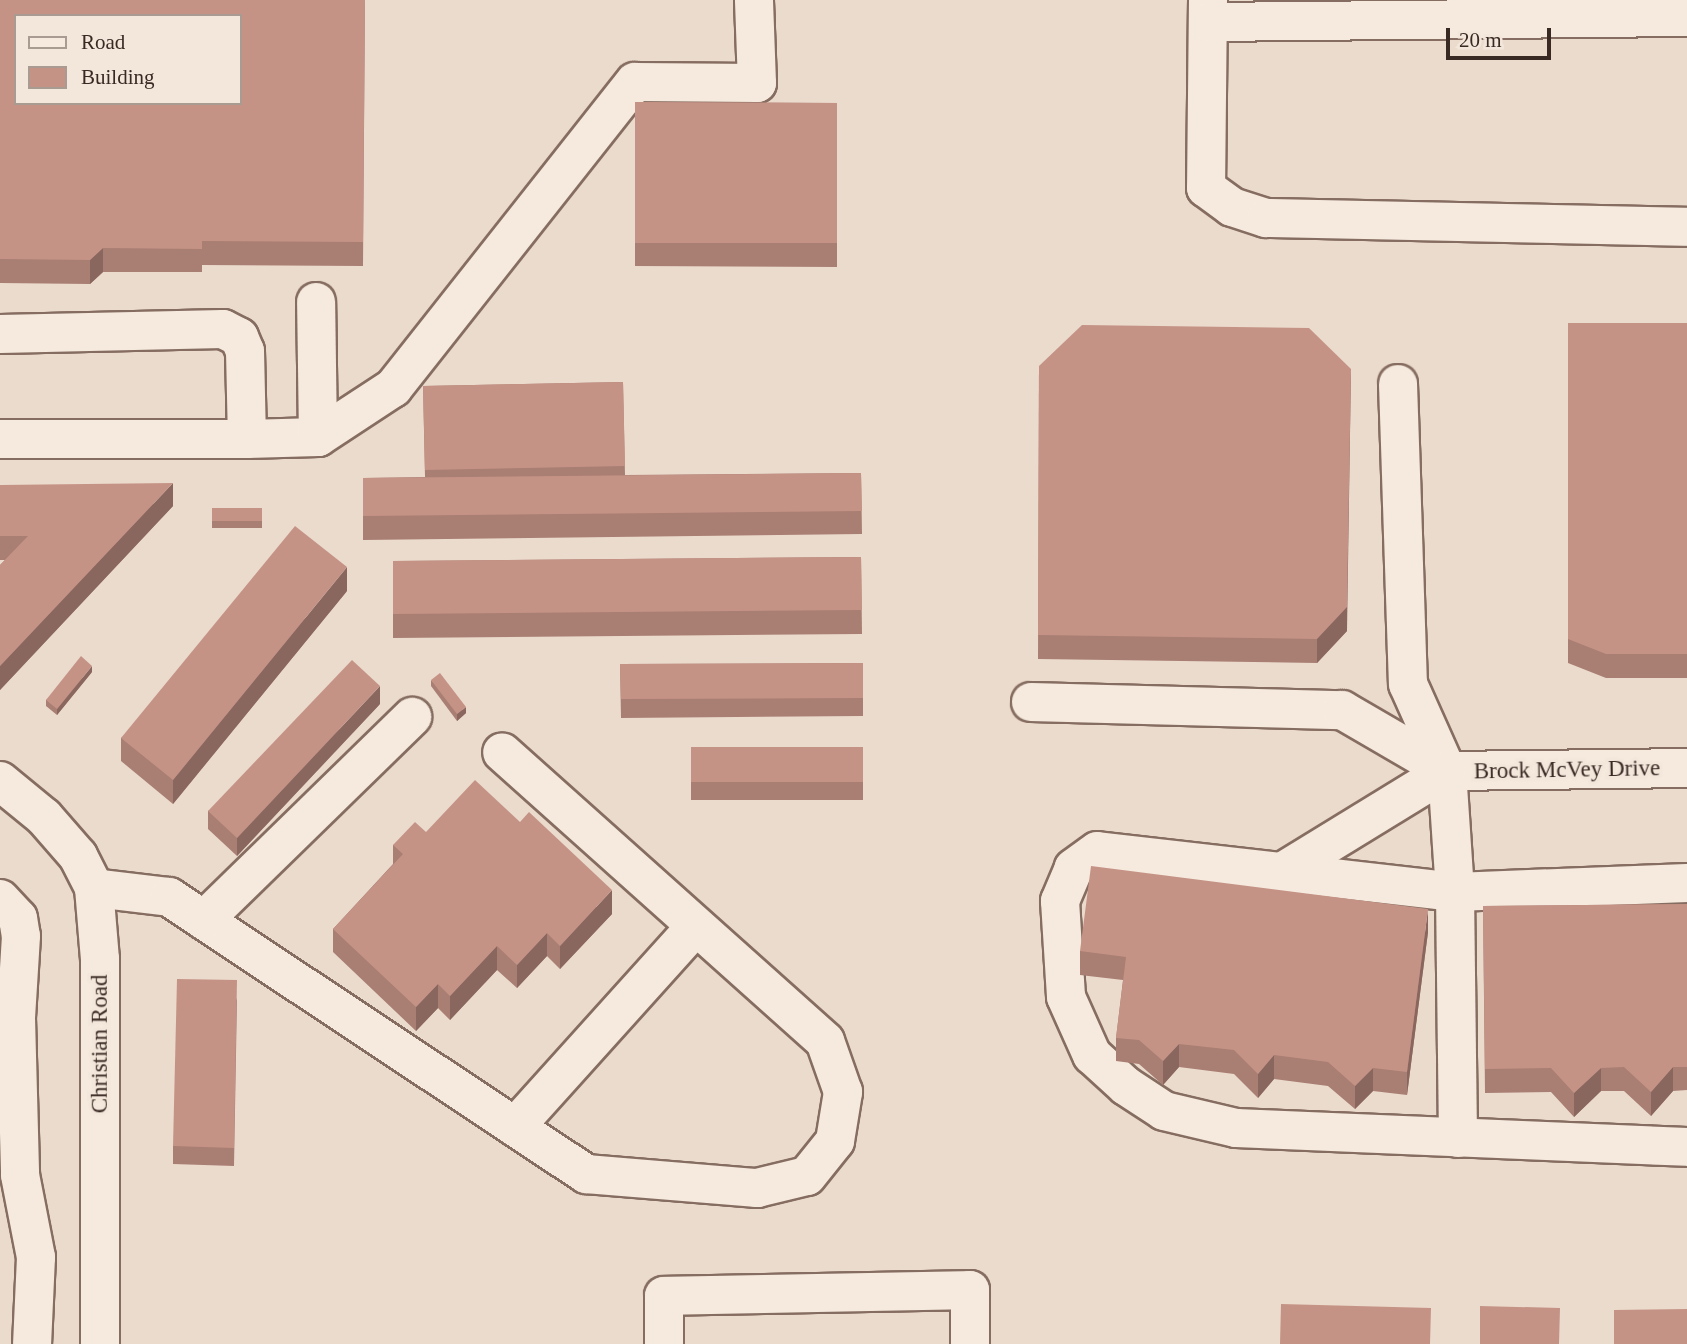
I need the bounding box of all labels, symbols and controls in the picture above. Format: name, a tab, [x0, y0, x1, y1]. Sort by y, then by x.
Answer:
legend	[14, 14, 242, 105]
scale bar	[1449, 14, 1554, 58]
text: 20 m	[1459, 28, 1502, 52]
text: Road	[81, 30, 125, 54]
text: Building	[81, 65, 155, 89]
street label: Brock McVey Drive	[1474, 755, 1660, 785]
street label: Christian Road	[86, 975, 114, 1113]

